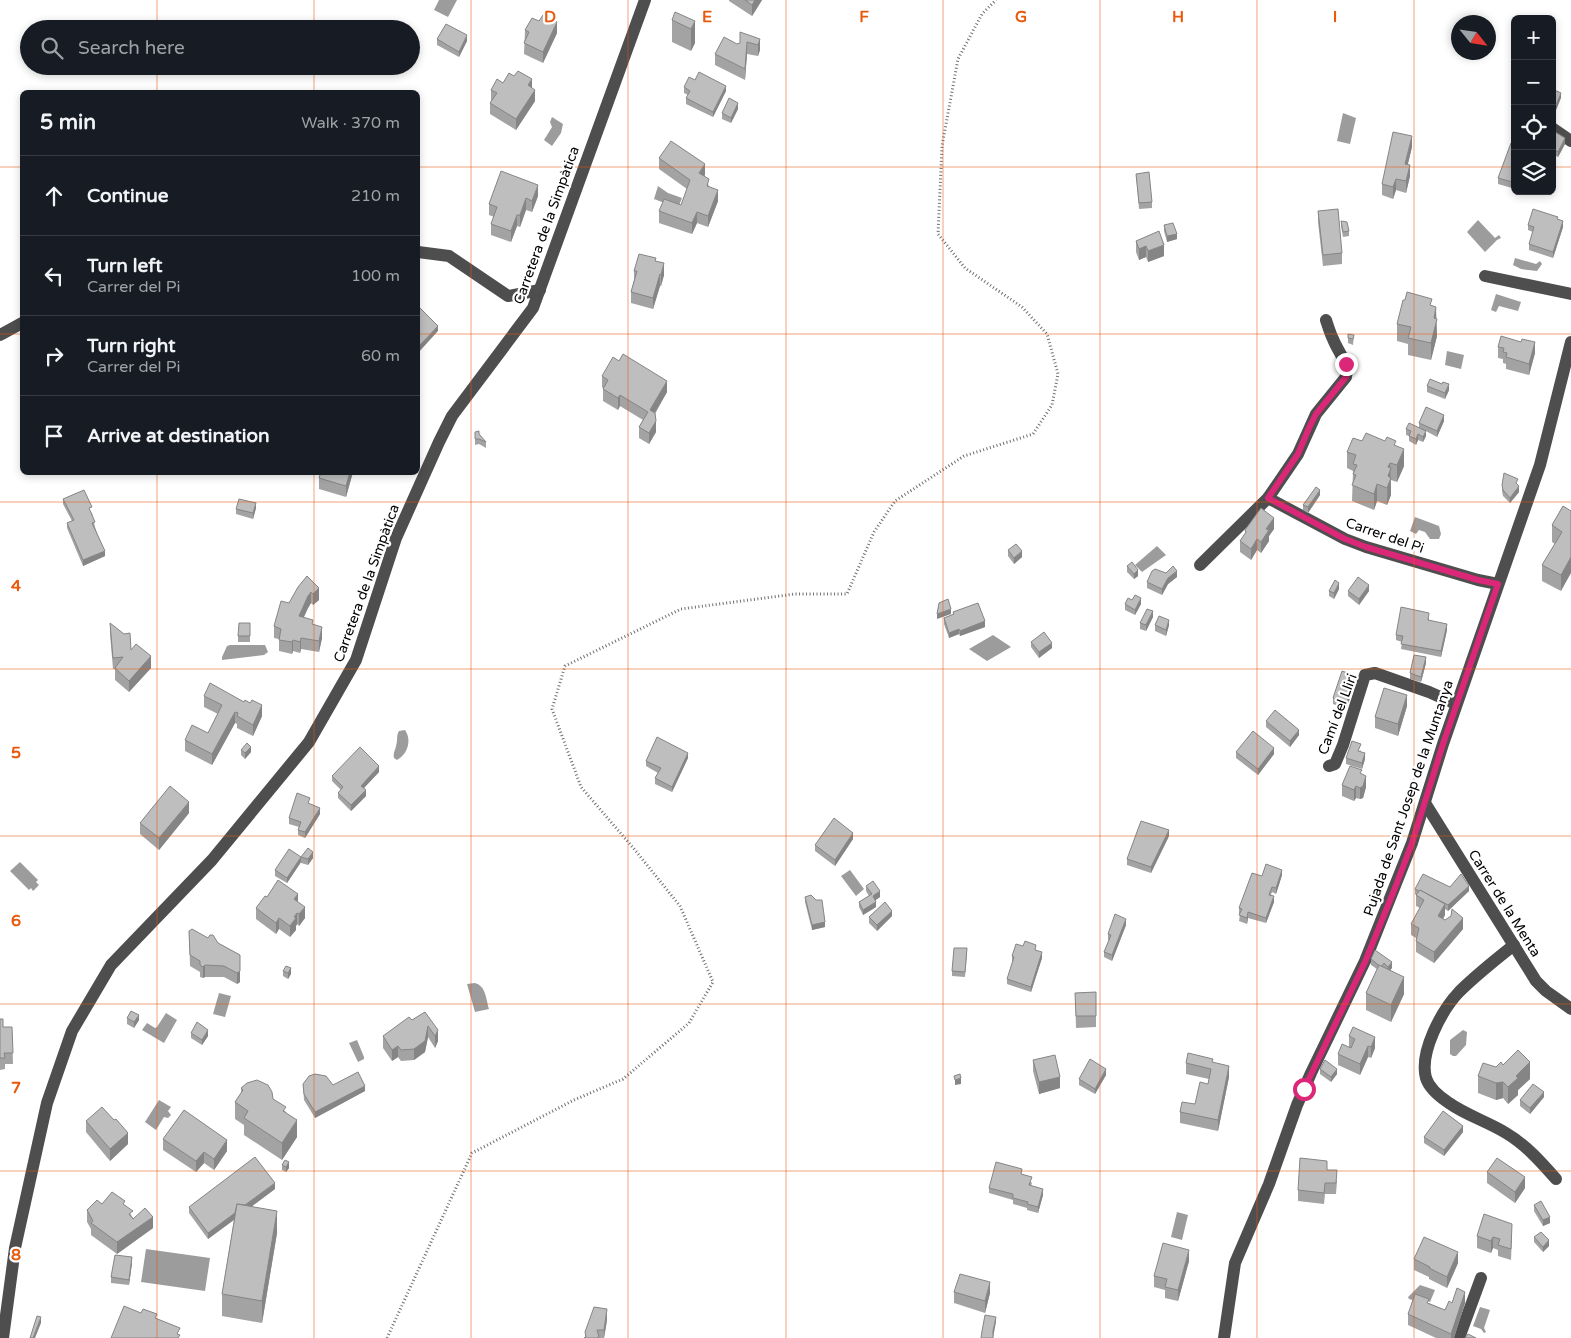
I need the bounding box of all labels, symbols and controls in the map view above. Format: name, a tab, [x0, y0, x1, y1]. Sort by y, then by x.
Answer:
text: D	[544, 7, 556, 27]
text: E	[702, 7, 712, 27]
text: F	[859, 7, 869, 27]
text: G	[1015, 7, 1027, 27]
text: H	[1172, 7, 1184, 27]
text: I	[1333, 7, 1337, 27]
north arrow	[1451, 15, 1496, 60]
map controls	[1511, 15, 1556, 195]
button: +	[1511, 15, 1556, 60]
search box	[20, 20, 420, 75]
icon: search	[38, 34, 66, 62]
text: Search here	[78, 37, 185, 59]
button: −	[1511, 60, 1556, 105]
button: locate	[1511, 105, 1556, 150]
text: 5 min	[40, 110, 96, 135]
text: Walk · 370 m	[301, 113, 400, 133]
street label: Carretera de la Simpàtica	[510, 144, 583, 307]
button: layers	[1511, 150, 1556, 195]
icon: ahead	[40, 182, 68, 210]
text: Continue	[87, 185, 169, 207]
text: 210 m	[351, 186, 400, 206]
text: Turn left	[87, 255, 163, 277]
icon: left	[40, 262, 68, 290]
text: 100 m	[351, 266, 400, 286]
text: Carrer del Pi	[87, 277, 180, 297]
text: Turn right	[87, 335, 175, 357]
icon: right	[40, 342, 68, 370]
text: 60 m	[361, 346, 400, 366]
route end	[1335, 353, 1358, 376]
text: Carrer del Pi	[87, 357, 180, 377]
icon: arrive	[40, 422, 68, 450]
text: Arrive at destination	[87, 425, 270, 447]
street label: Carretera de la Simpàtica	[330, 502, 403, 665]
street label: Carrer del Pi	[1343, 514, 1426, 557]
text: 4	[11, 576, 21, 596]
street label: Camí del Lliri	[1314, 671, 1361, 757]
street label: Pujada de Sant Josep de la Muntanya	[1360, 678, 1457, 918]
text: 5	[11, 743, 21, 763]
street label: Carrer de la Menta	[1465, 846, 1544, 960]
text: 6	[11, 911, 21, 931]
text: 7	[11, 1078, 21, 1098]
route start	[1293, 1078, 1316, 1101]
text: 8	[11, 1245, 21, 1265]

